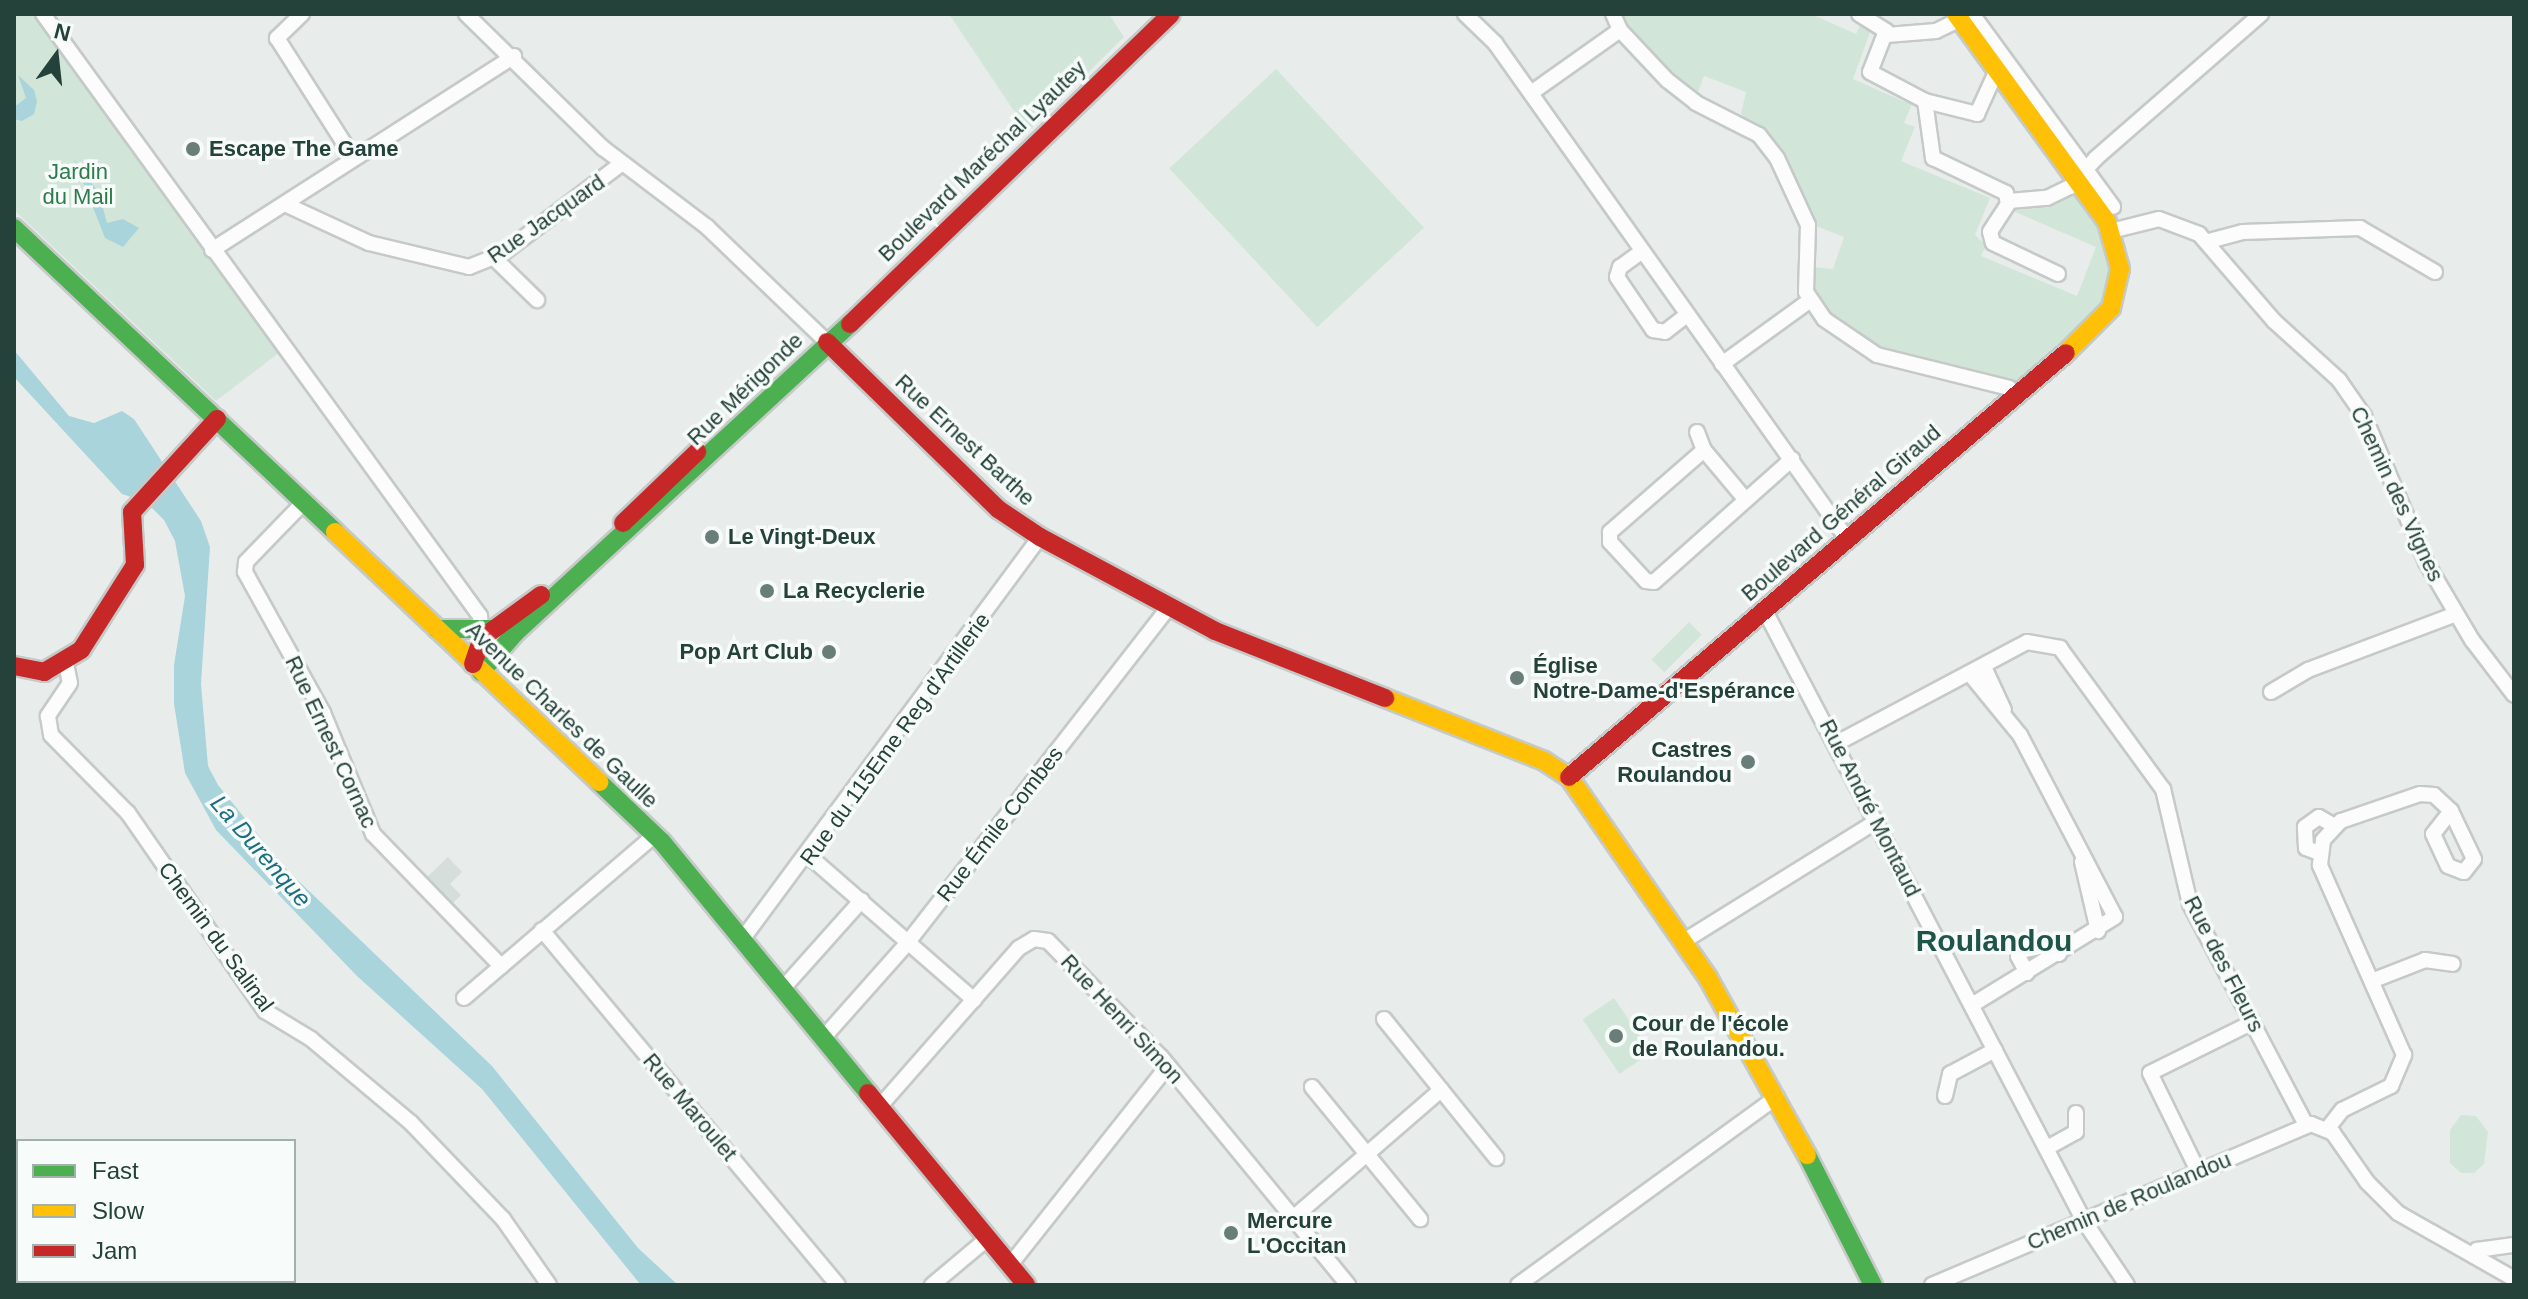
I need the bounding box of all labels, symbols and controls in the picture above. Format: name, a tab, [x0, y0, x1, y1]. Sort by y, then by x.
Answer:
north arrow	[16, 16, 96, 96]
text: N	[51, 18, 73, 46]
street label: Boulevard Maréchal Lyautey	[873, 55, 1091, 267]
place label: Escape The Game	[209, 136, 399, 162]
marker: Escape The Game	[184, 140, 202, 158]
park label: Jardin du Mail	[43, 158, 113, 210]
street label: Rue Jacquard	[482, 169, 610, 269]
street label: Rue Mérigonde	[682, 327, 808, 451]
street label: Rue Ernest Barthe	[890, 369, 1040, 511]
street label: Chemin des Vignes	[2345, 402, 2449, 586]
street label: Boulevard Général Giraud	[1736, 419, 1946, 607]
place label: Le Vingt-Deux	[728, 524, 876, 550]
marker: Le Vingt-Deux	[703, 528, 721, 546]
place label: La Recyclerie	[783, 578, 925, 604]
marker: La Recyclerie	[758, 582, 776, 600]
street label: Rue du 115Eme Reg d'Artillerie	[794, 608, 996, 870]
street label: Avenue Charles de Gaulle	[461, 616, 663, 814]
place label: Pop Art Club	[679, 639, 813, 665]
marker: Pop Art Club	[820, 643, 838, 661]
street label: Rue Ernest Cornac	[280, 652, 382, 832]
place label: Église Notre-Dame-d'Espérance	[1533, 652, 1795, 704]
marker: Église Notre-Dame-d'Espérance	[1508, 669, 1526, 687]
street label: Rue André Montaud	[1814, 714, 1926, 902]
place label: Castres Roulandou	[1617, 736, 1732, 788]
street label: Rue Émile Combes	[931, 741, 1069, 907]
marker: Castres Roulandou	[1739, 753, 1757, 771]
water label: La Durenque	[205, 789, 317, 913]
street label: Chemin du Salinal	[153, 857, 279, 1017]
street label: Rue des Fleurs	[2178, 892, 2270, 1036]
district label: Roulandou	[1916, 923, 2072, 959]
street label: Rue Henri Simon	[1055, 949, 1189, 1089]
place label: Cour de l'école de Roulandou.	[1632, 1010, 1789, 1062]
marker: Cour de l'école de Roulandou.	[1607, 1027, 1625, 1045]
street label: Rue Maroulet	[637, 1048, 743, 1166]
legend	[16, 1139, 296, 1283]
street label: Chemin de Roulandou	[2023, 1146, 2235, 1256]
text: Fast	[92, 1157, 139, 1184]
text: Slow	[92, 1197, 144, 1224]
place label: Mercure L'Occitan	[1247, 1207, 1346, 1258]
marker: Mercure L'Occitan	[1222, 1224, 1240, 1242]
text: Jam	[92, 1237, 137, 1264]

